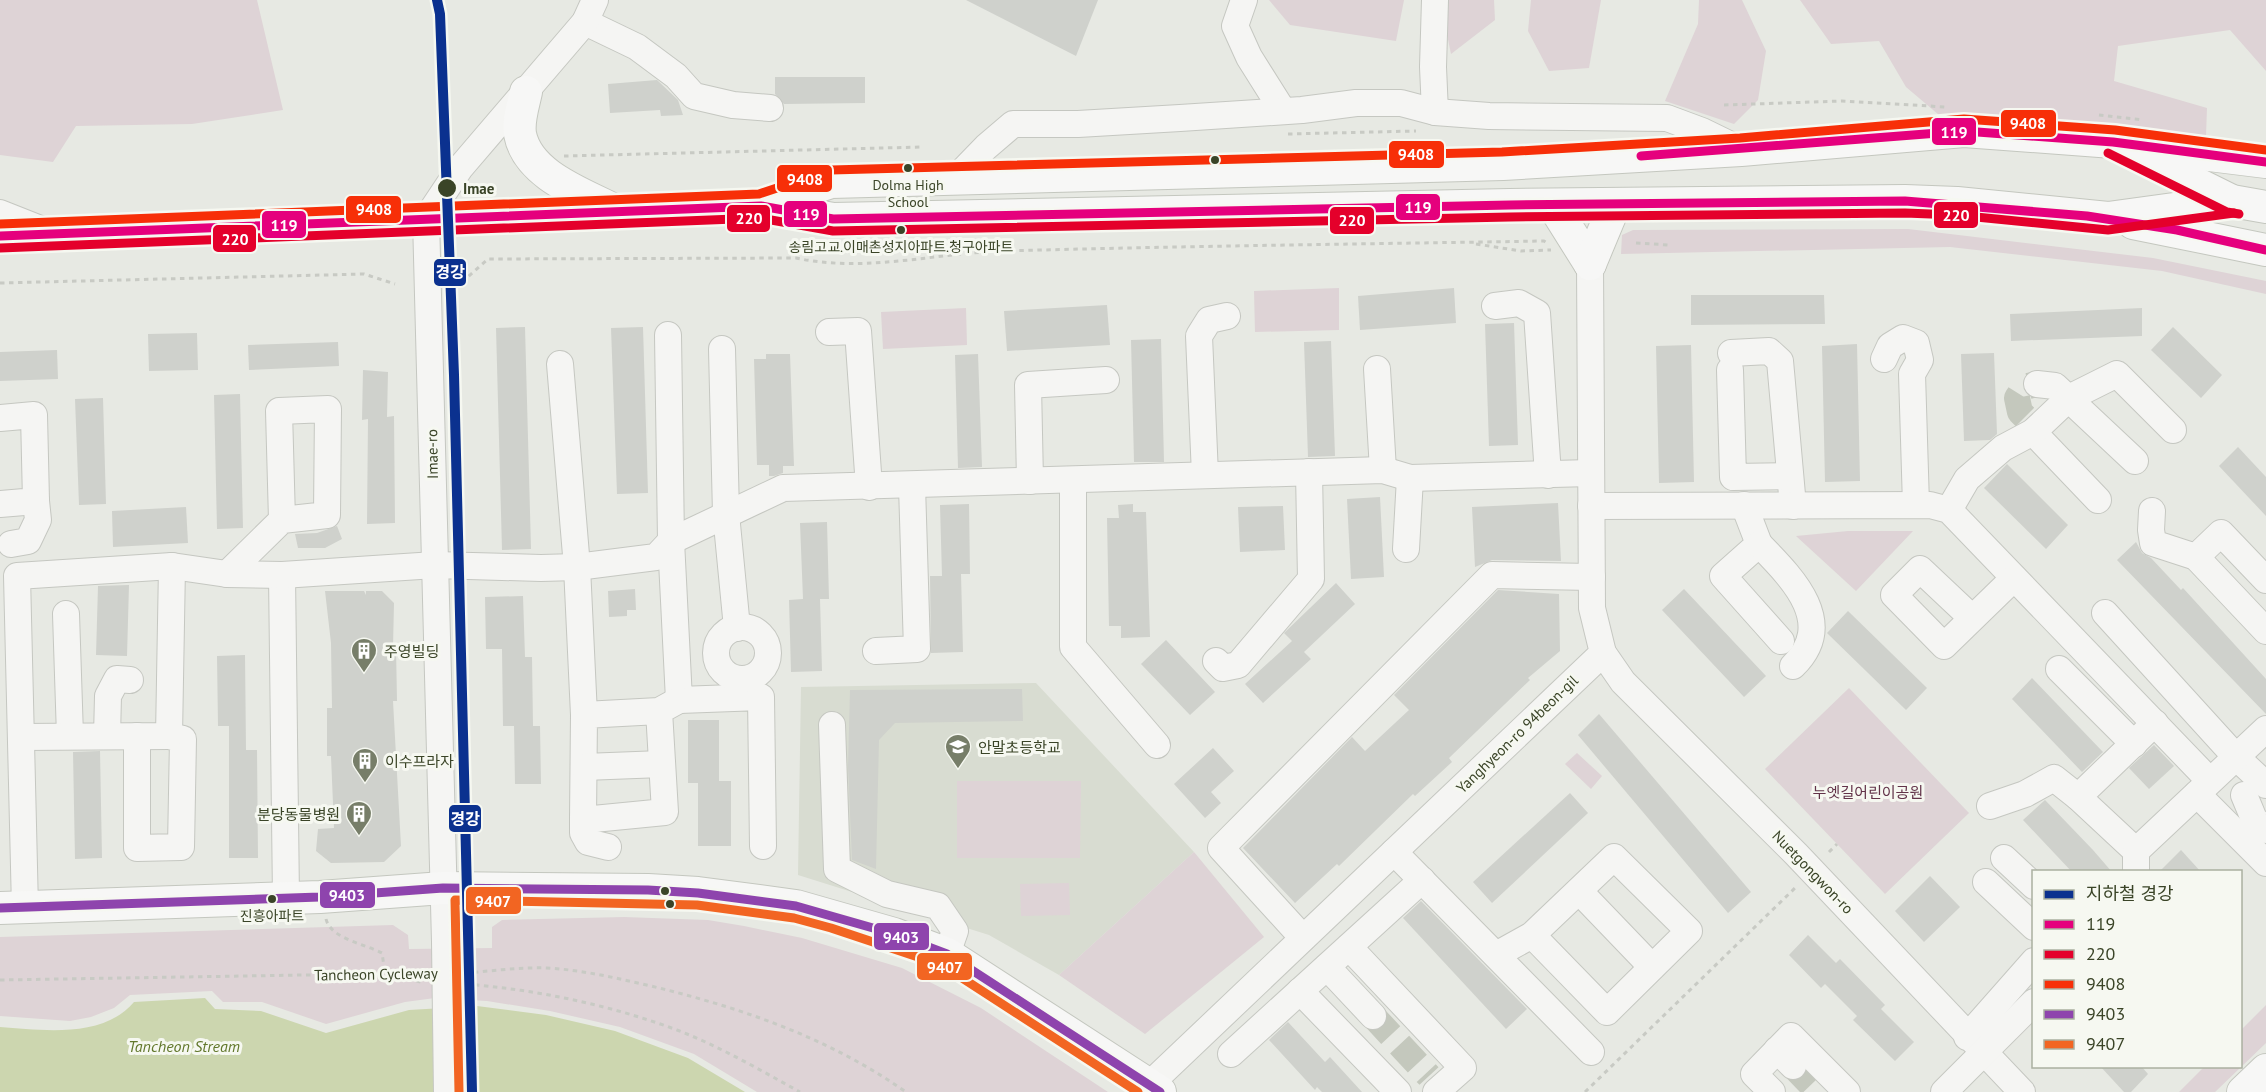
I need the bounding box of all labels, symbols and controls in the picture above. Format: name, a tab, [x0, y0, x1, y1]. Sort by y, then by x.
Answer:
line badge: 9408	[2000, 109, 2057, 138]
text: 9408	[2010, 113, 2046, 133]
line badge: 119	[1931, 117, 1977, 146]
text: 119	[1940, 122, 1968, 142]
line badge: 9408	[1388, 140, 1445, 169]
text: 9408	[1398, 144, 1434, 164]
unlabelled marker	[1209, 154, 1221, 166]
marker: Dolma High School	[902, 162, 914, 174]
line badge: 9408	[776, 164, 833, 193]
text: 9408	[787, 169, 823, 189]
place label: Dolma High School	[872, 176, 944, 211]
marker: Imae	[436, 177, 458, 199]
place label: Imae	[463, 179, 495, 198]
line badge: 119	[1395, 193, 1441, 221]
line badge: 9408	[345, 195, 402, 224]
text: 119	[1404, 197, 1432, 217]
text: 9408	[356, 199, 392, 219]
line badge: 119	[783, 200, 828, 228]
line badge: 220	[1933, 201, 1979, 229]
line badge: 220	[726, 204, 771, 233]
text: 119	[792, 204, 820, 224]
text: 220	[1942, 205, 1970, 225]
line badge: 220	[1329, 206, 1375, 235]
text: 220	[735, 208, 763, 228]
line badge: 119	[261, 210, 307, 239]
text: 220	[1338, 210, 1366, 230]
text: 119	[270, 215, 298, 235]
line badge: 220	[212, 224, 257, 253]
marker: 송림고교.이매촌성지아파트.청구아파트	[895, 224, 907, 236]
text: 220	[221, 229, 249, 249]
place label: 송림고교.이매촌성지아파트.청구아파트	[789, 238, 1014, 256]
line badge: 경강	[433, 258, 467, 287]
text: 경강	[435, 262, 465, 282]
street label: Imae-ro	[422, 429, 442, 479]
building icon: 주영빌딩	[349, 636, 379, 674]
place label: 주영빌딩	[384, 642, 439, 661]
street label: Yanghyeon-ro 94beon-gil	[1452, 670, 1582, 797]
school or university icon: 안말초등학교	[943, 732, 973, 770]
place label: 안말초등학교	[978, 738, 1061, 757]
building icon: 이수프라자	[350, 746, 380, 784]
place label: 이수프라자	[385, 752, 454, 771]
park label: 누엣길어린이공원	[1813, 783, 1923, 802]
building icon: 분당동물병원	[344, 799, 374, 837]
line badge: 경강	[448, 804, 482, 833]
place label: 분당동물병원	[257, 805, 340, 824]
text: 경강	[450, 809, 480, 829]
street label: Nuetgongwon-ro	[1768, 826, 1858, 918]
legend	[2032, 870, 2242, 1068]
line badge: 9403	[319, 881, 376, 909]
text: 지하철 경강	[2086, 882, 2174, 905]
text: 9403	[329, 885, 365, 905]
unlabelled marker	[659, 885, 671, 897]
line badge: 9407	[465, 886, 522, 915]
text: 9407	[475, 891, 511, 911]
marker: 진흥아파트	[266, 893, 278, 905]
unlabelled marker	[664, 898, 676, 910]
place label: 진흥아파트	[240, 907, 304, 925]
text: 119	[2086, 912, 2115, 935]
line badge: 9403	[873, 922, 930, 951]
text: 9403	[883, 927, 919, 947]
text: 220	[2086, 942, 2116, 965]
line badge: 9407	[916, 952, 973, 981]
text: 9407	[927, 957, 963, 977]
street label: Tancheon Cycleway	[314, 963, 438, 985]
text: 9408	[2086, 972, 2125, 995]
text: 9403	[2086, 1002, 2125, 1025]
text: 9407	[2086, 1032, 2125, 1055]
water label: Tancheon Stream	[128, 1036, 240, 1056]

